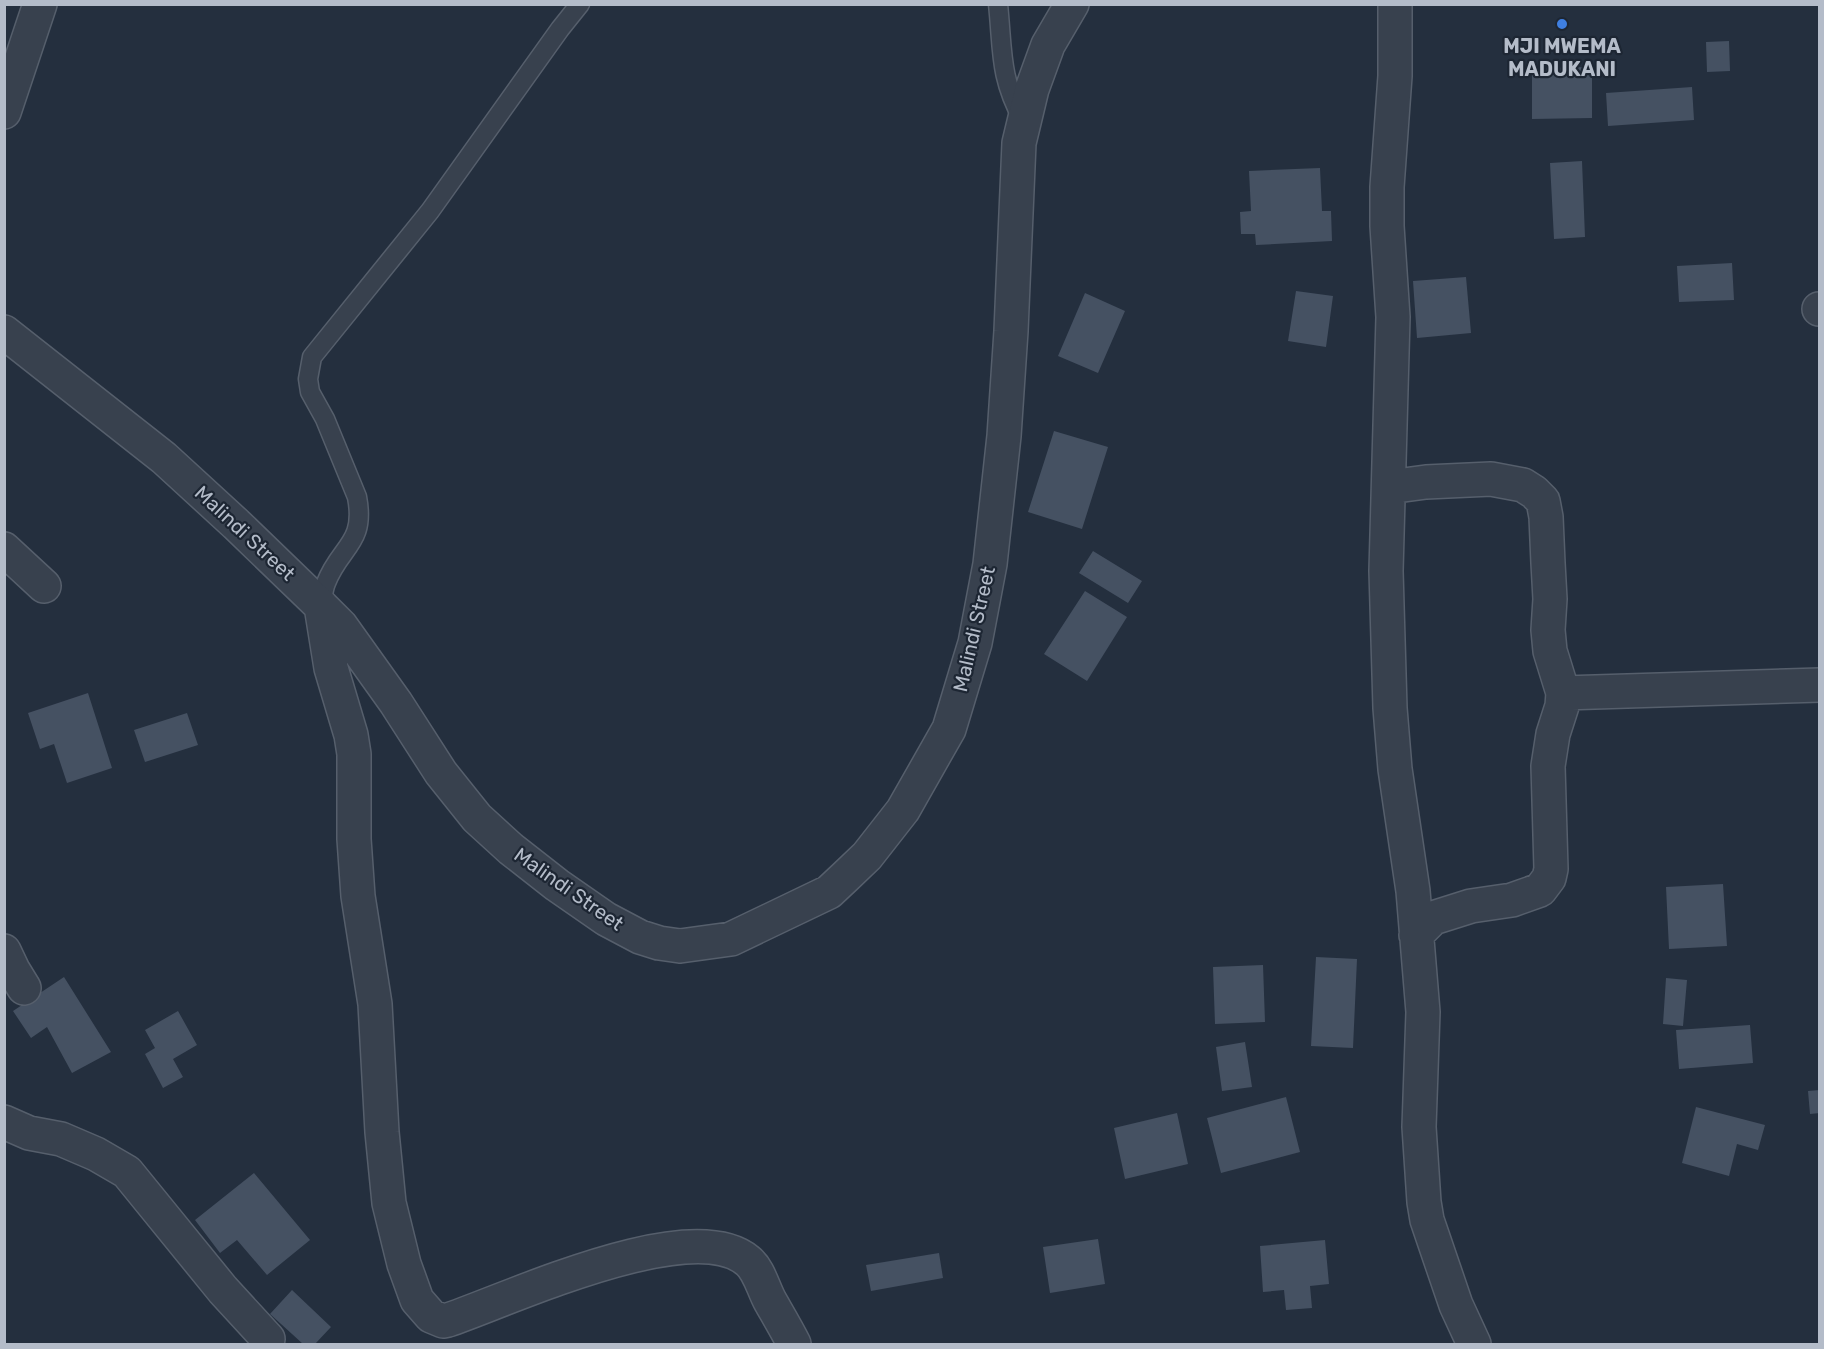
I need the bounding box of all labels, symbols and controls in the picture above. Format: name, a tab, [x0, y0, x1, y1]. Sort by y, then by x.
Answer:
marker: MJI MWEMA MADUKANI	[1555, 17, 1569, 31]
place label: MJI MWEMA MADUKANI	[1503, 34, 1621, 81]
street label: Malindi Street	[190, 481, 300, 586]
street label: Malindi Street	[948, 564, 1000, 694]
street label: Malindi Street	[510, 842, 629, 936]

